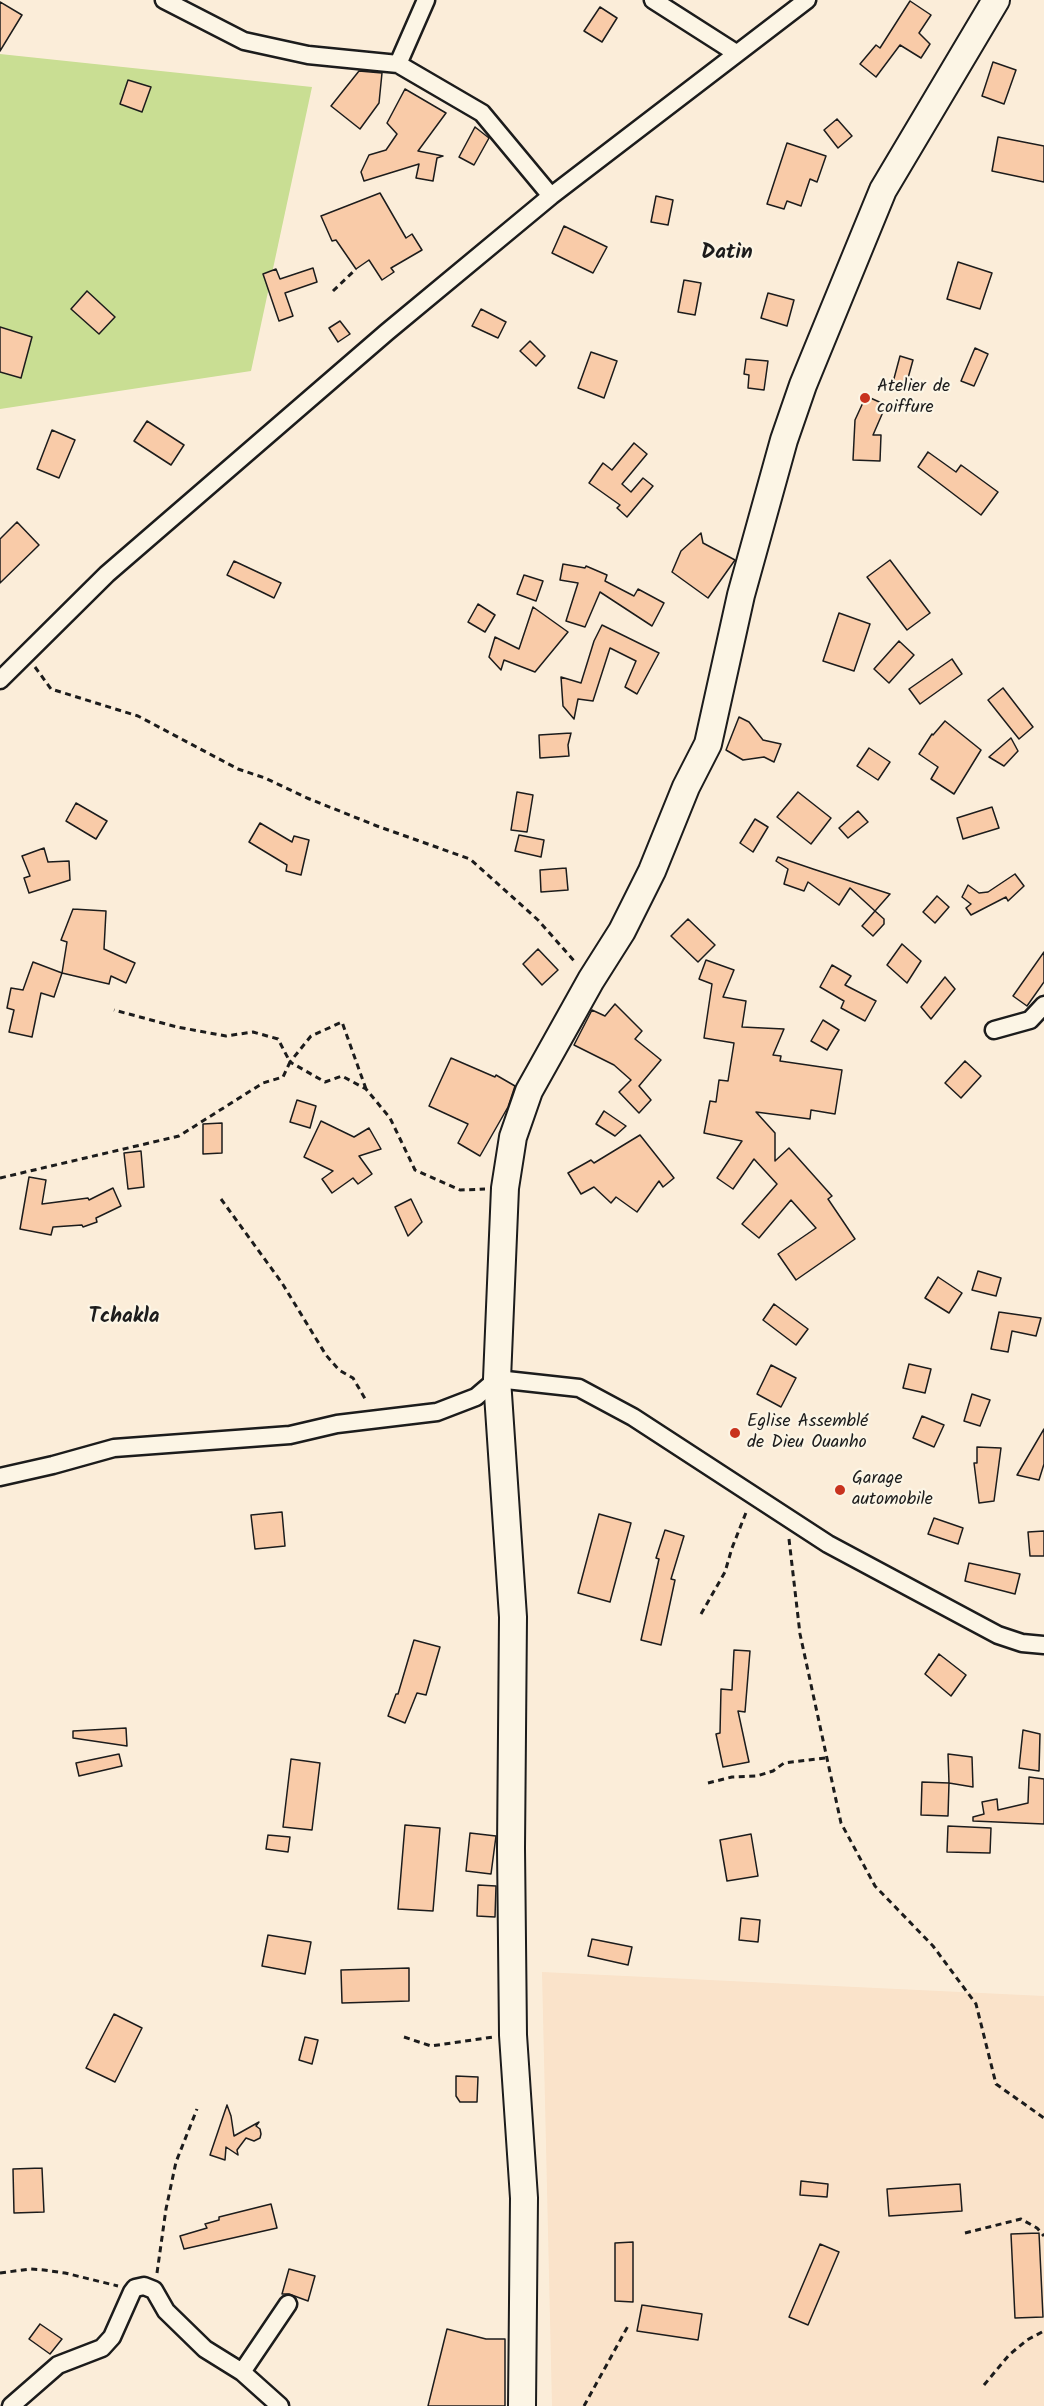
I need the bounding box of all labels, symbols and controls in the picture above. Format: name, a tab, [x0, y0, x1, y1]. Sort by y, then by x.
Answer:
district label: Datin	[701, 241, 753, 267]
place label: Atelier de coiffure	[877, 377, 950, 420]
marker: Atelier de coiffure	[858, 391, 872, 405]
district label: Tchakla	[89, 1305, 159, 1331]
place label: Eglise Assemblé de Dieu Ouanho	[747, 1412, 868, 1454]
marker: Eglise Assemblé de Dieu Ouanho	[728, 1426, 742, 1440]
place label: Garage automobile	[852, 1469, 933, 1512]
marker: Garage automobile	[833, 1483, 847, 1497]

